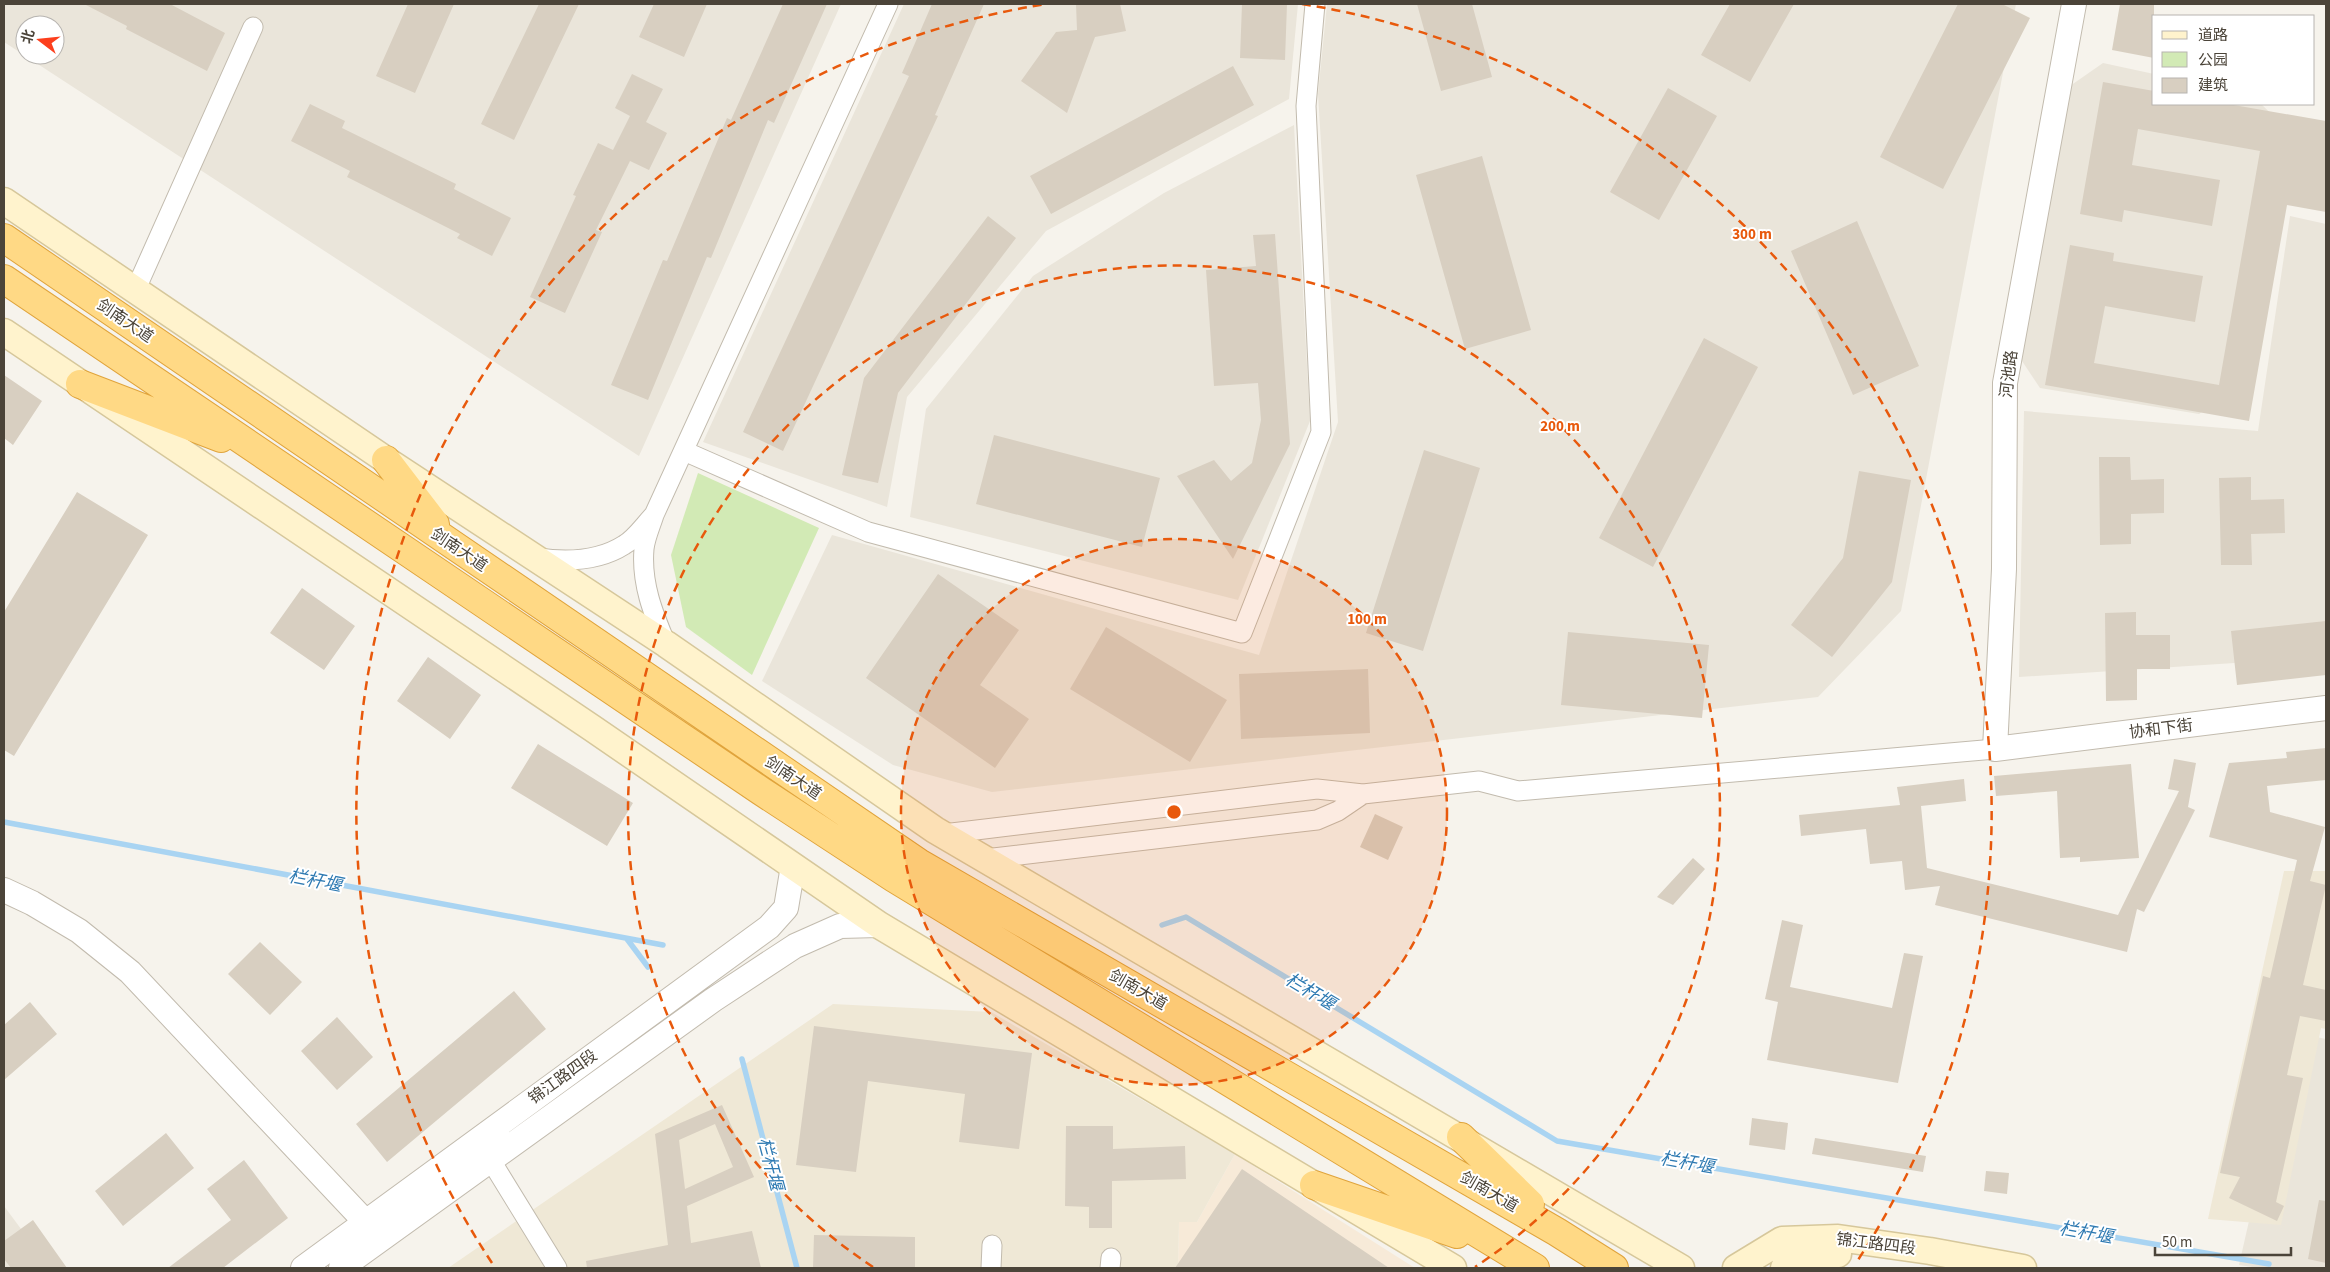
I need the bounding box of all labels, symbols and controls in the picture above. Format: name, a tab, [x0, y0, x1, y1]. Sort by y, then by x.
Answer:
north arrow	[15, 15, 65, 65]
legend	[2152, 15, 2315, 105]
text: 道路	[2198, 25, 2228, 46]
text: 北	[17, 27, 40, 46]
text: 公园	[2198, 50, 2228, 71]
text: 建筑	[2198, 75, 2228, 96]
text: 300 m	[1732, 224, 1772, 245]
street label: 剑南大道	[92, 294, 158, 348]
street label: 河池路	[1995, 349, 2023, 399]
text: 200 m	[1540, 416, 1580, 437]
street label: 剑南大道	[426, 523, 492, 577]
text: 100 m	[1347, 609, 1387, 630]
street label: 协和下街	[2128, 714, 2194, 744]
street label: 剑南大道	[760, 751, 826, 805]
centre of rings	[1165, 803, 1183, 821]
water label: 栏杆堰	[286, 864, 347, 899]
street label: 剑南大道	[1105, 964, 1171, 1016]
water label: 栏杆堰	[1280, 967, 1342, 1018]
street label: 锦江路四段	[524, 1045, 602, 1109]
water label: 栏杆堰	[751, 1135, 790, 1196]
water label: 栏杆堰	[1658, 1146, 1719, 1181]
street label: 剑南大道	[1456, 1166, 1522, 1218]
water label: 栏杆堰	[2057, 1216, 2118, 1251]
scale bar	[2155, 1224, 2291, 1256]
street label: 锦江路四段	[1835, 1228, 1917, 1260]
text: 50 m	[2162, 1232, 2192, 1253]

